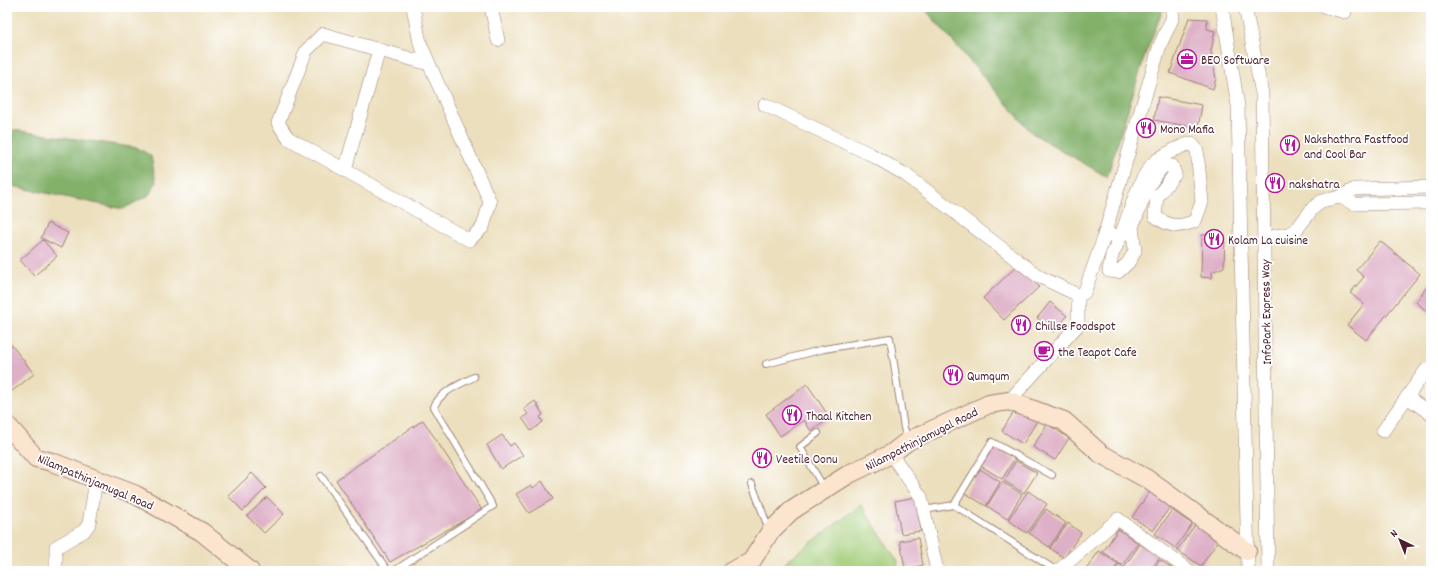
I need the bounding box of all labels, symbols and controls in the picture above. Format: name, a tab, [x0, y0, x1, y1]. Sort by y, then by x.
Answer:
office icon: BEO Software	[1176, 48, 1198, 70]
place label: BEO Software	[1201, 52, 1270, 71]
restaurant icon: Mono Mafia	[1135, 117, 1157, 139]
place label: Mono Mafia	[1160, 121, 1215, 140]
place label: Nakshathra Fastfood and Cool Bar	[1304, 131, 1408, 165]
restaurant icon: Nakshathra Fastfood and Cool Bar	[1279, 134, 1301, 156]
restaurant icon: nakshatra	[1264, 172, 1286, 194]
place label: nakshatra	[1289, 176, 1341, 195]
restaurant icon: Kolam La cuisine	[1203, 228, 1225, 250]
place label: Kolam La cuisine	[1228, 232, 1308, 251]
street label: InfoPark Express Way	[1257, 258, 1278, 365]
restaurant icon: Chillse Foodspot	[1010, 314, 1032, 336]
place label: Chillse Foodspot	[1035, 318, 1116, 337]
cafe icon: the Teapot Cafe	[1033, 340, 1055, 362]
place label: the Teapot Cafe	[1058, 344, 1137, 363]
restaurant icon: Qumqum	[942, 364, 964, 386]
place label: Qumqum	[967, 368, 1010, 387]
restaurant icon: Thaal Kitchen	[781, 404, 803, 426]
street label: Nilampathinjamugal Road	[862, 404, 982, 477]
place label: Thaal Kitchen	[806, 408, 872, 427]
restaurant icon: Veetile Oonu	[751, 447, 773, 469]
street label: Nilampathinjamugal Road	[34, 450, 156, 516]
place label: Veetile Oonu	[776, 451, 838, 470]
north arrow	[1380, 520, 1420, 560]
text: N	[1387, 526, 1402, 542]

